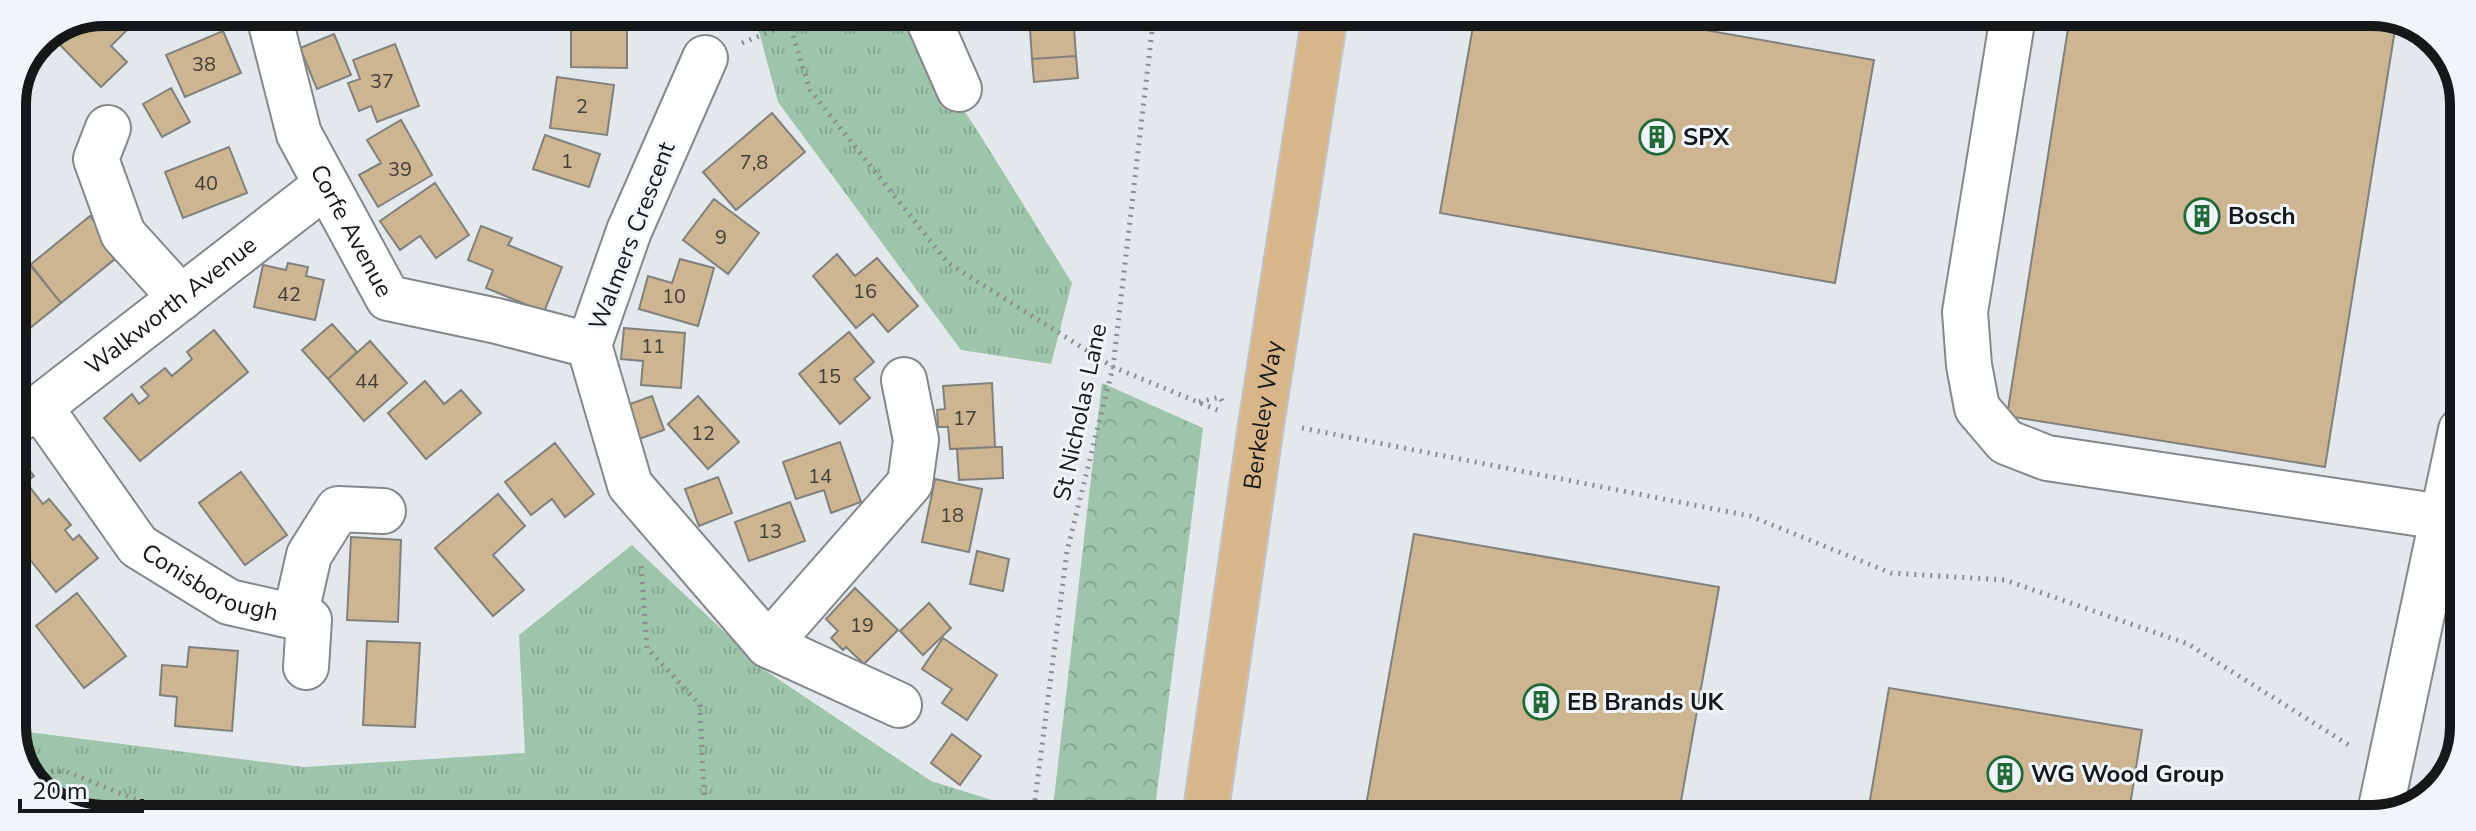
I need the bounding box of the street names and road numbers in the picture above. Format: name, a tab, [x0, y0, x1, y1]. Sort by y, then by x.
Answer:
street label: Walmers Crescent	[581, 137, 683, 335]
street label: Corfe Avenue	[303, 159, 400, 303]
street label: Walkworth Avenue	[79, 229, 263, 382]
street label: St Nicholas Lane	[1046, 320, 1114, 504]
street label: Berkeley Way	[1236, 338, 1290, 492]
street label: Conisborough	[136, 536, 281, 629]

